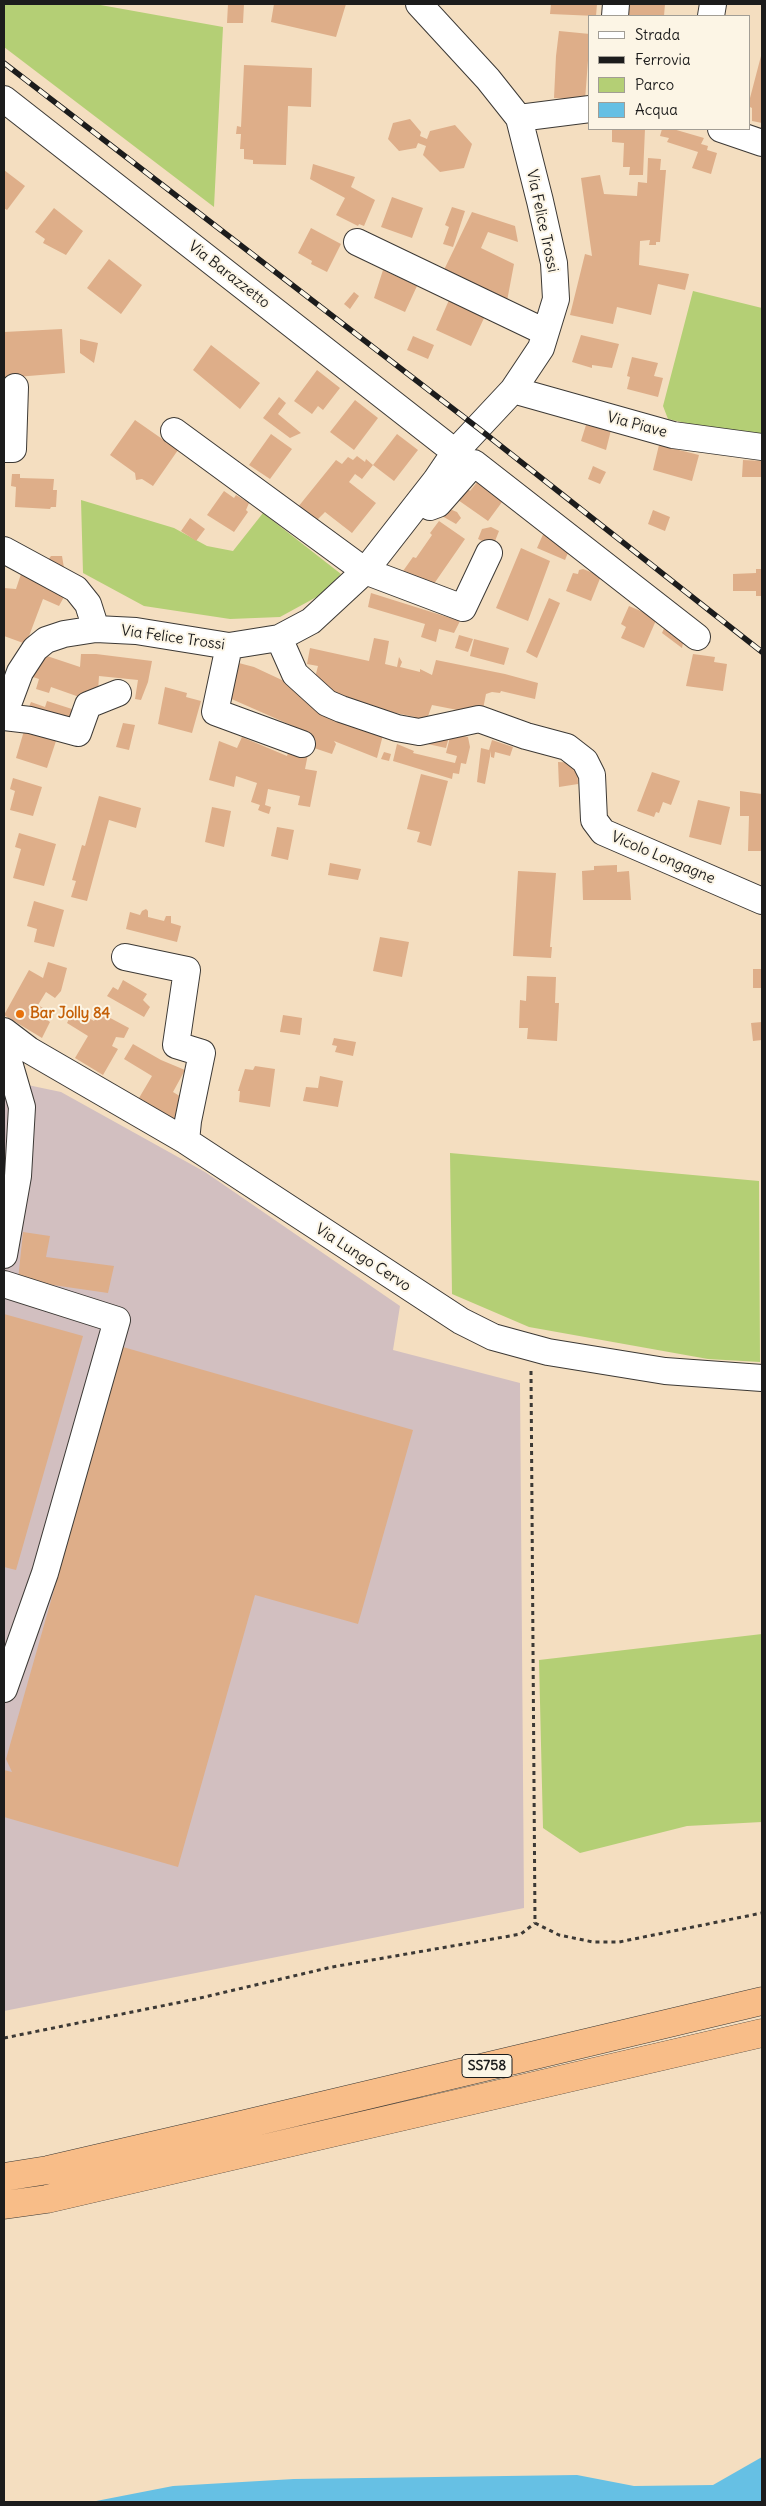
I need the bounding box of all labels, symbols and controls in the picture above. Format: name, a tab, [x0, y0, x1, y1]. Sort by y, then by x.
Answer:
legend	[588, 15, 751, 130]
text: Strada	[635, 25, 680, 44]
text: Ferrovia	[635, 50, 691, 69]
text: Parco	[635, 75, 674, 94]
text: Acqua	[635, 100, 678, 119]
street label: Via Felice Trossi	[522, 168, 562, 274]
street label: Via Barazzetto	[185, 238, 273, 312]
street label: Via Piave	[605, 408, 669, 442]
street label: Via Felice Trossi	[120, 622, 226, 654]
street label: Vicolo Longagne	[608, 828, 718, 888]
place label: Bar Jolly 84	[30, 1005, 110, 1023]
marker: Bar Jolly 84	[14, 1008, 26, 1020]
street label: Via Lungo Cervo	[312, 1220, 414, 1296]
road number: SS758	[462, 2054, 512, 2078]

